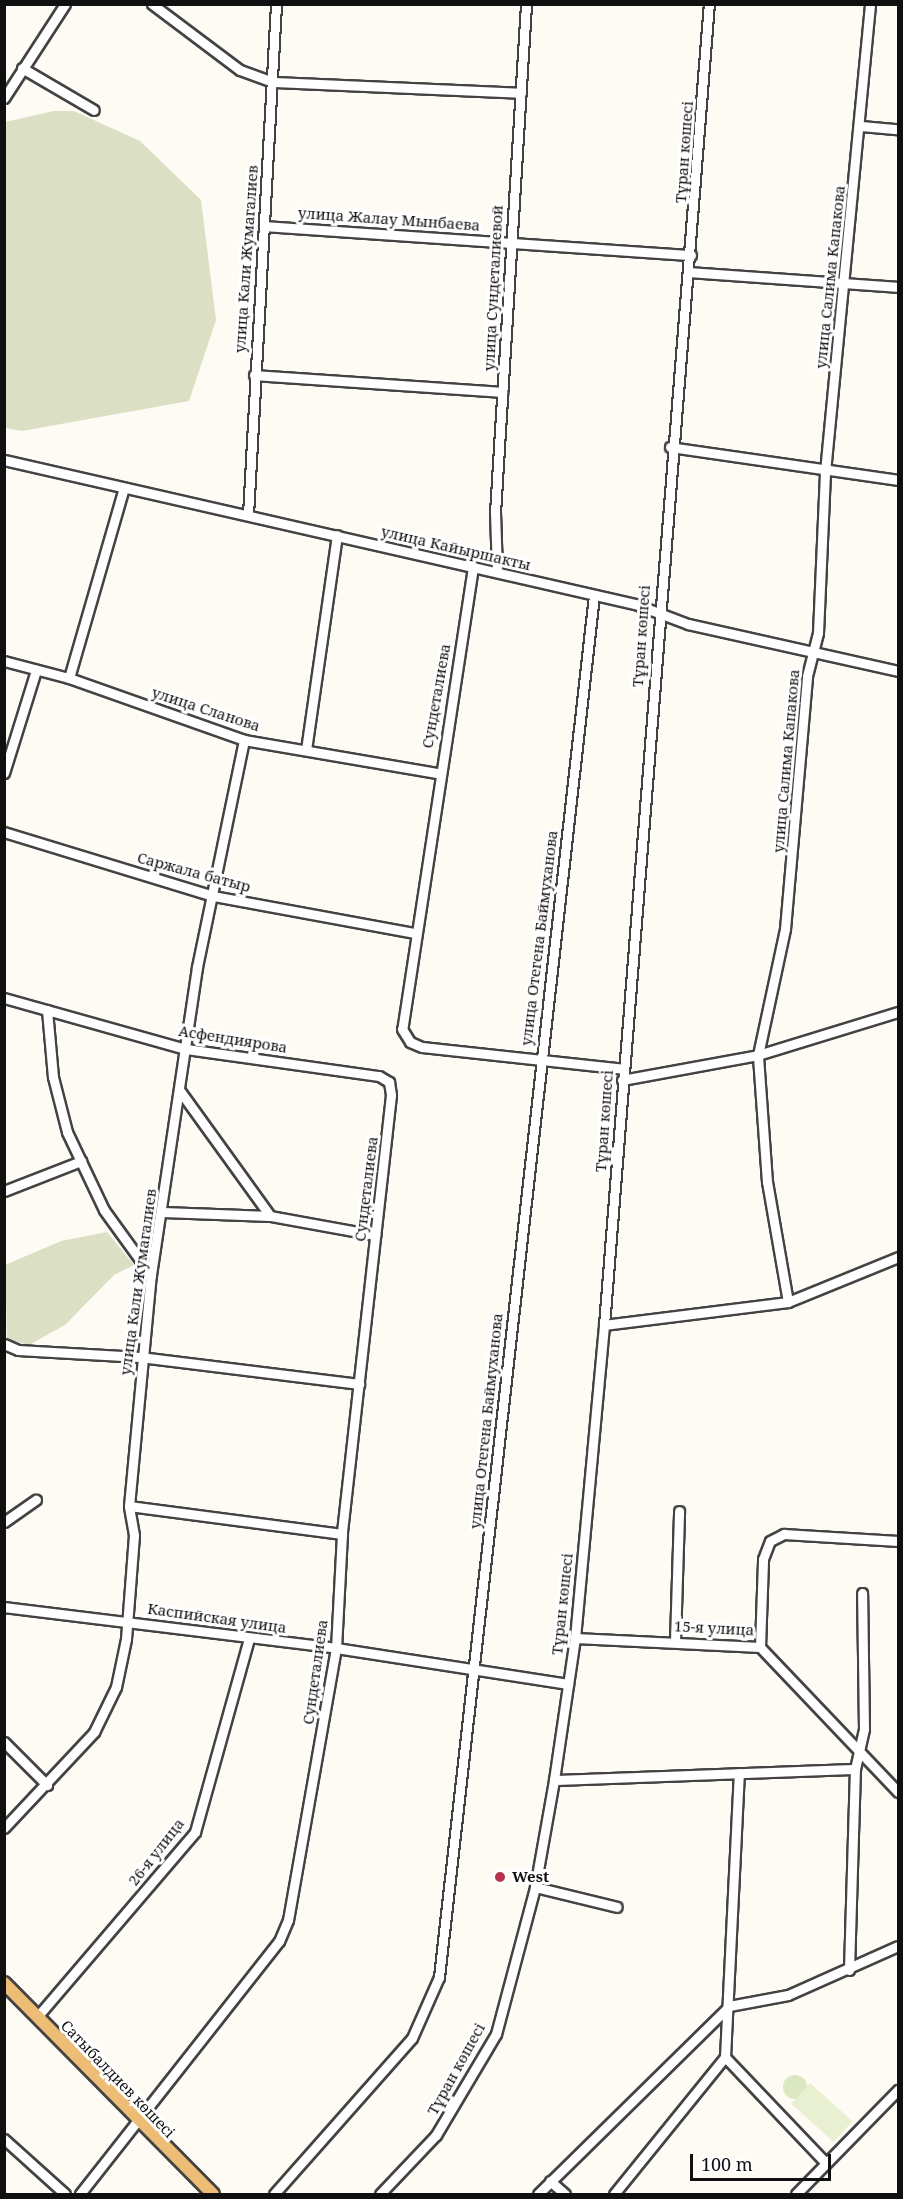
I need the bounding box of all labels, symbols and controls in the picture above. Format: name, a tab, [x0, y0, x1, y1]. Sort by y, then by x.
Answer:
street label: Тұран көшесі	[671, 100, 697, 204]
street label: улица Кали Жумагалиев	[230, 165, 262, 353]
street label: улица Салима Капакова	[811, 185, 849, 369]
street label: улица Жалау Мынбаева	[297, 204, 481, 234]
street label: улица Сундеталиевой	[480, 205, 506, 371]
street label: улица Кайыршакты	[379, 522, 533, 574]
street label: Тұран көшесі	[628, 584, 654, 688]
street label: Сундеталиева	[418, 642, 454, 750]
street label: улица Салима Капакова	[769, 669, 803, 853]
street label: улица Сланова	[150, 683, 262, 735]
street label: улица Отегена Баймуханова	[517, 829, 561, 1047]
street label: Саржала батыр	[135, 848, 253, 896]
street label: Асфендиярова	[177, 1022, 289, 1056]
street label: Тұран көшесі	[591, 1069, 617, 1173]
street label: Сундеталиева	[351, 1135, 381, 1243]
street label: улица Кали Жумагалиев	[116, 1188, 160, 1376]
street label: улица Отегена Баймуханова	[466, 1312, 506, 1530]
street label: Тұран көшесі	[548, 1552, 576, 1656]
street label: Каспийская улица	[146, 1599, 288, 1637]
street label: 15-я улица	[673, 1617, 755, 1639]
street label: Сундеталиева	[299, 1618, 331, 1726]
street label: 26-я улица	[124, 1815, 188, 1889]
place label: West	[512, 1868, 549, 1886]
marker: West	[493, 1870, 507, 1884]
street label: Сатыбалдиев көшесі	[57, 2017, 179, 2141]
street label: Тұран көшесі	[423, 2020, 489, 2118]
scale bar	[693, 2142, 834, 2180]
text: 100 m	[701, 2152, 753, 2176]

